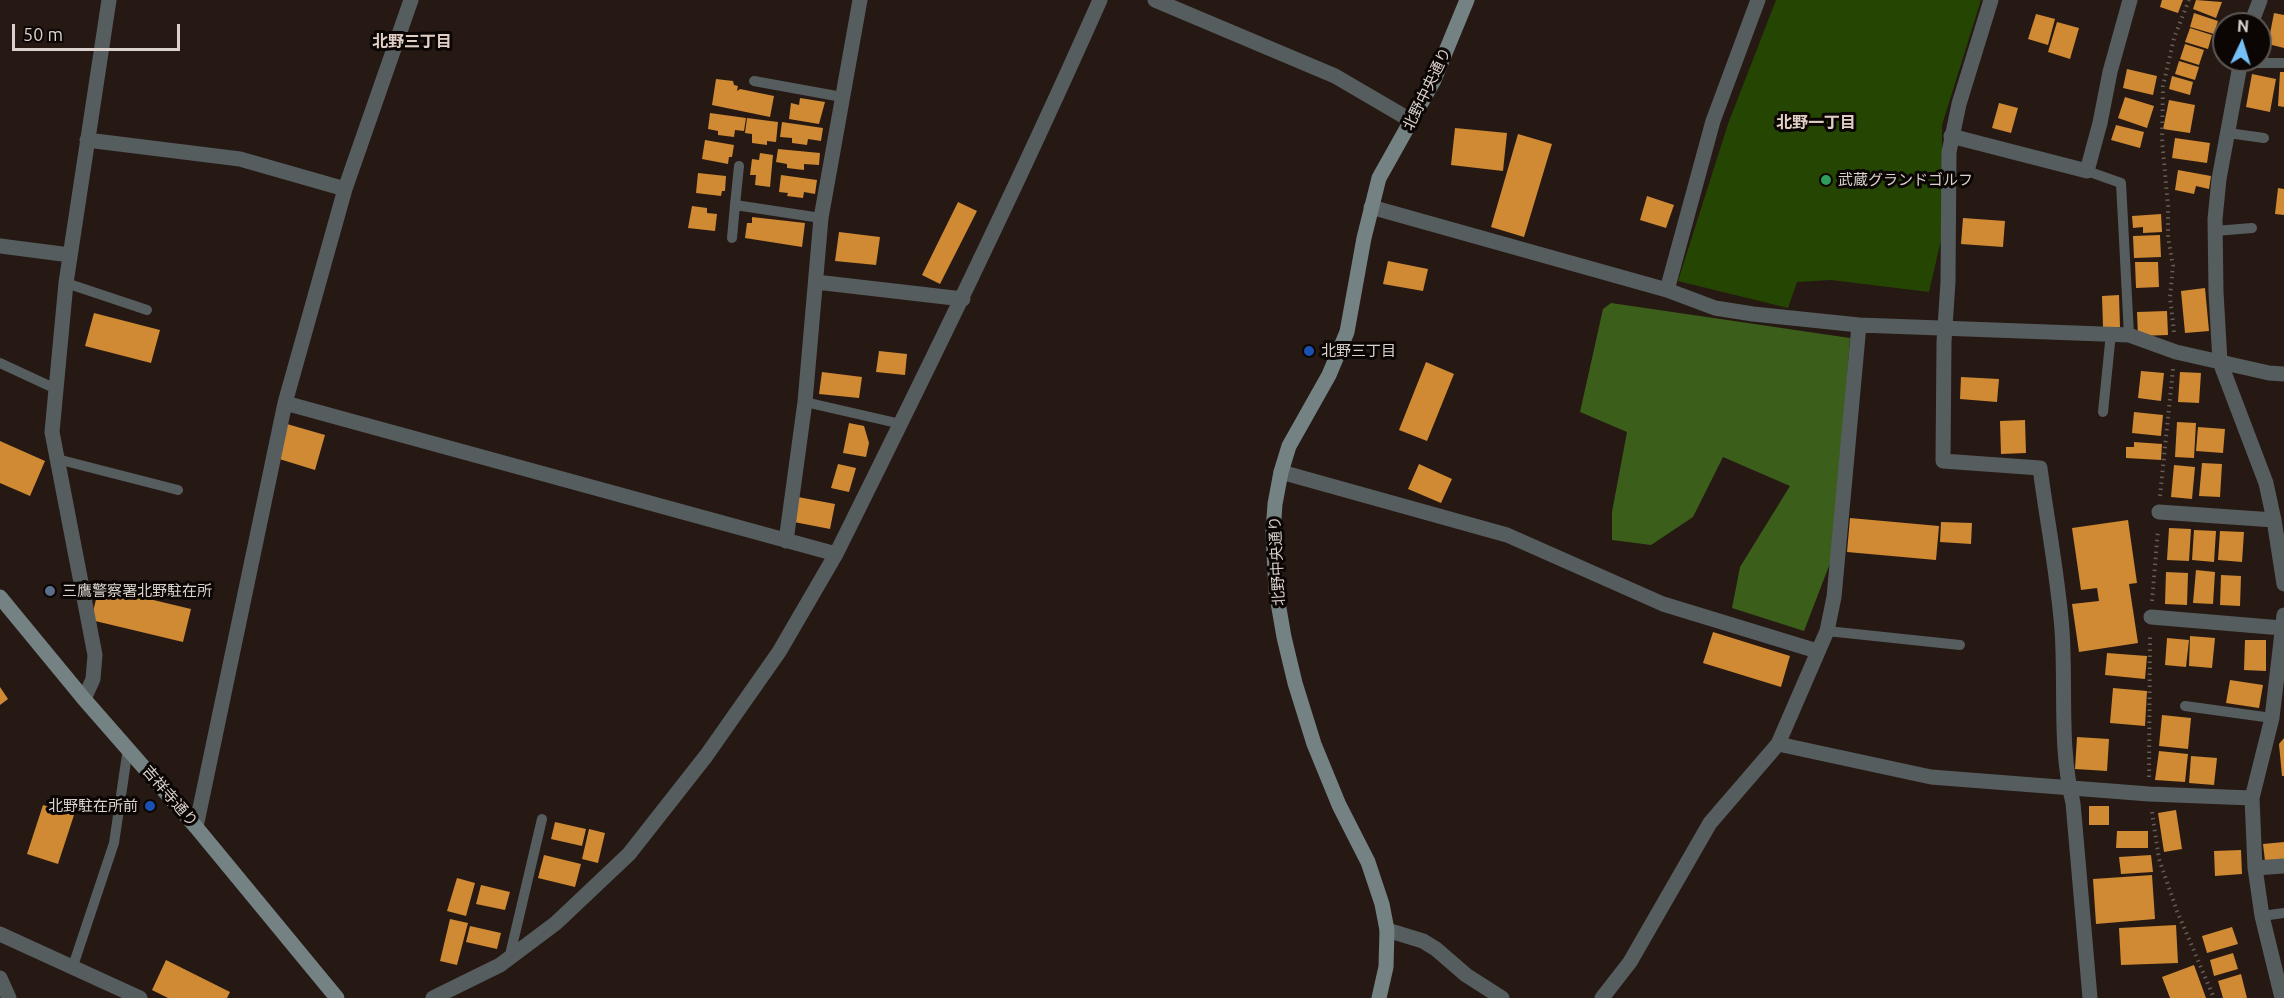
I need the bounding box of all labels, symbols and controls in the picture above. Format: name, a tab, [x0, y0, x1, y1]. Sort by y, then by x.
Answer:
scale bar	[15, 12, 183, 50]
north arrow	[2212, 12, 2272, 72]
text: N	[2237, 17, 2250, 35]
text: 50 m	[23, 24, 63, 44]
district label: 北野三丁目	[372, 32, 452, 52]
street label: 北野中央通り	[1399, 45, 1455, 133]
district label: 北野一丁目	[1776, 113, 1856, 133]
place label: 武蔵グランドゴルフ	[1838, 171, 1973, 189]
marker: 武蔵グランドゴルフ	[1819, 173, 1833, 187]
place label: 北野三丁目	[1321, 342, 1396, 360]
marker: 北野三丁目	[1302, 344, 1316, 358]
street label: 北野中央通り	[1266, 516, 1288, 606]
place label: 三鷹警察署北野駐在所	[62, 582, 212, 600]
marker: 三鷹警察署北野駐在所	[43, 584, 57, 598]
street label: 吉祥寺通り	[139, 762, 201, 830]
place label: 北野駐在所前	[48, 797, 138, 815]
marker: 北野駐在所前	[143, 799, 157, 813]

